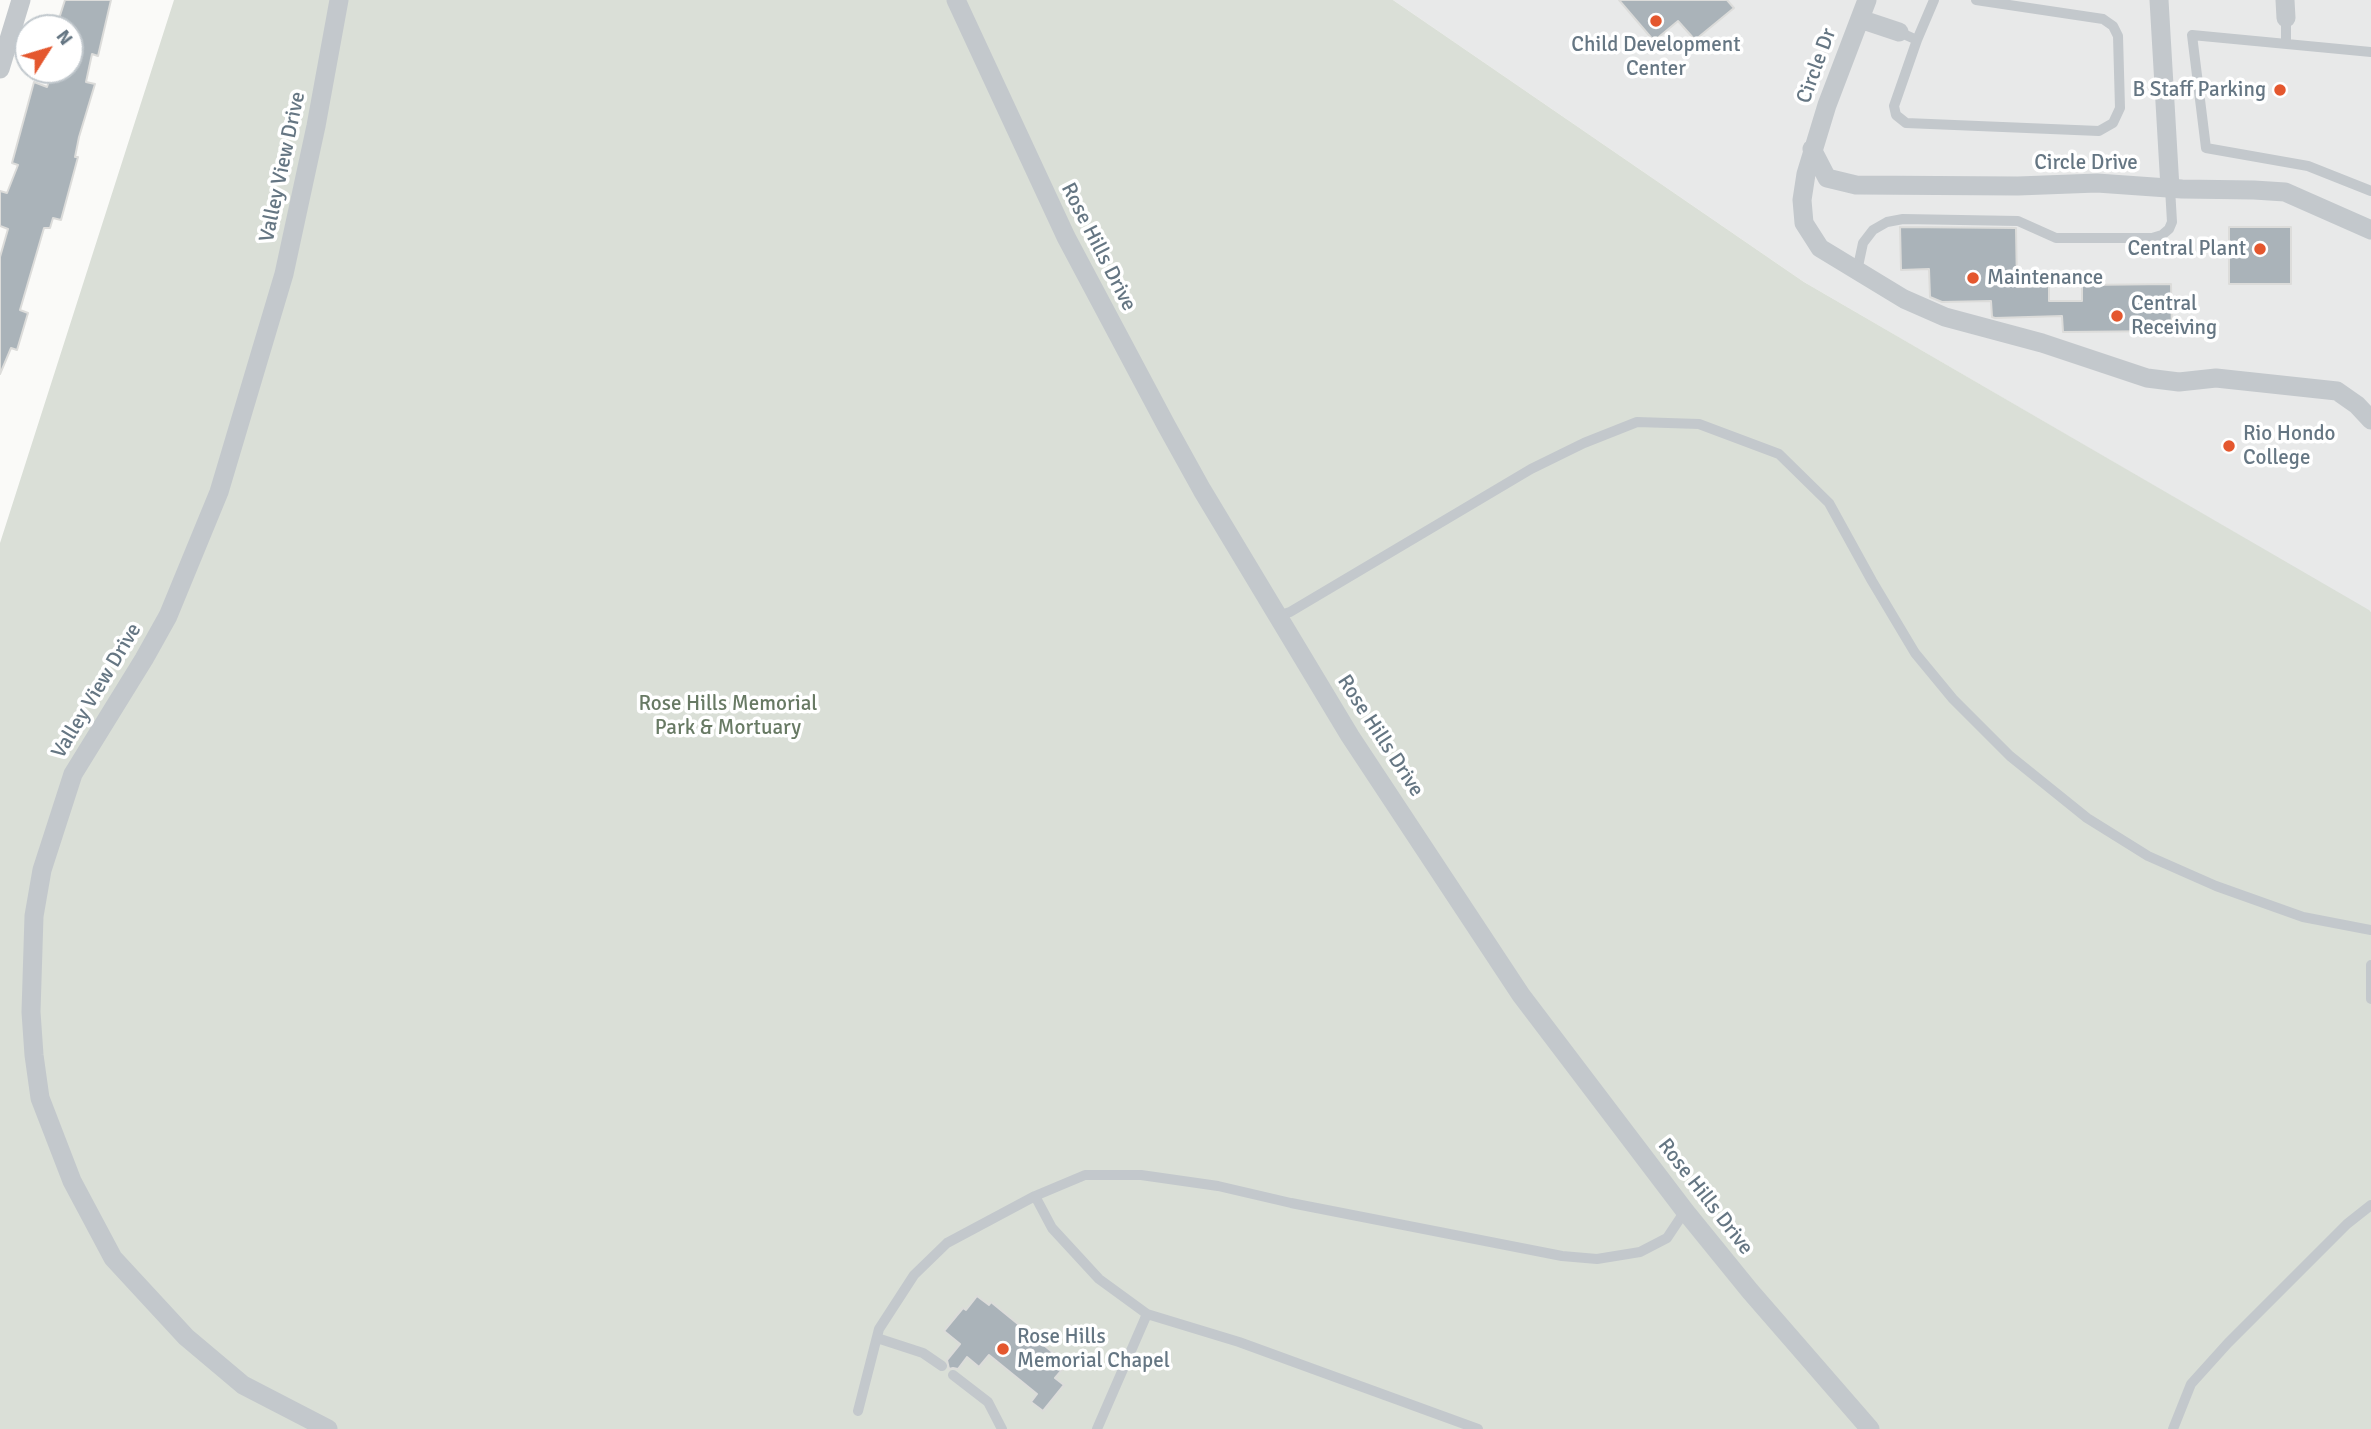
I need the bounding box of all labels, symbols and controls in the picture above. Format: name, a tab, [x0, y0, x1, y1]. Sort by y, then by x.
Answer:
marker: Child Development Center	[1648, 13, 1664, 29]
north arrow	[14, 14, 84, 84]
text: N	[51, 25, 78, 50]
street label: Circle Dr	[1792, 25, 1842, 107]
place label: Child Development Center	[1571, 32, 1741, 82]
place label: B Staff Parking	[2132, 77, 2266, 103]
marker: B Staff Parking	[2272, 82, 2288, 98]
street label: Valley View Drive	[255, 89, 311, 245]
street label: Circle Drive	[2034, 150, 2138, 176]
street label: Rose Hills Drive	[1055, 179, 1141, 315]
place label: Central Plant	[2128, 236, 2246, 262]
marker: Central Plant	[2252, 241, 2268, 257]
place label: Maintenance	[1987, 265, 2103, 291]
marker: Maintenance	[1965, 270, 1981, 286]
place label: Central Receiving	[2131, 291, 2217, 341]
marker: Central Receiving	[2109, 308, 2125, 324]
place label: Rio Hondo College	[2243, 421, 2335, 471]
marker: Rio Hondo College	[2221, 438, 2237, 454]
street label: Valley View Drive	[47, 619, 147, 763]
street label: Rose Hills Drive	[1331, 670, 1429, 802]
park label: Rose Hills Memorial Park & Mortuary	[638, 691, 818, 741]
street label: Rose Hills Drive	[1652, 1134, 1758, 1260]
place label: Rose Hills Memorial Chapel	[1017, 1324, 1170, 1374]
marker: Rose Hills Memorial Chapel	[995, 1341, 1011, 1357]

